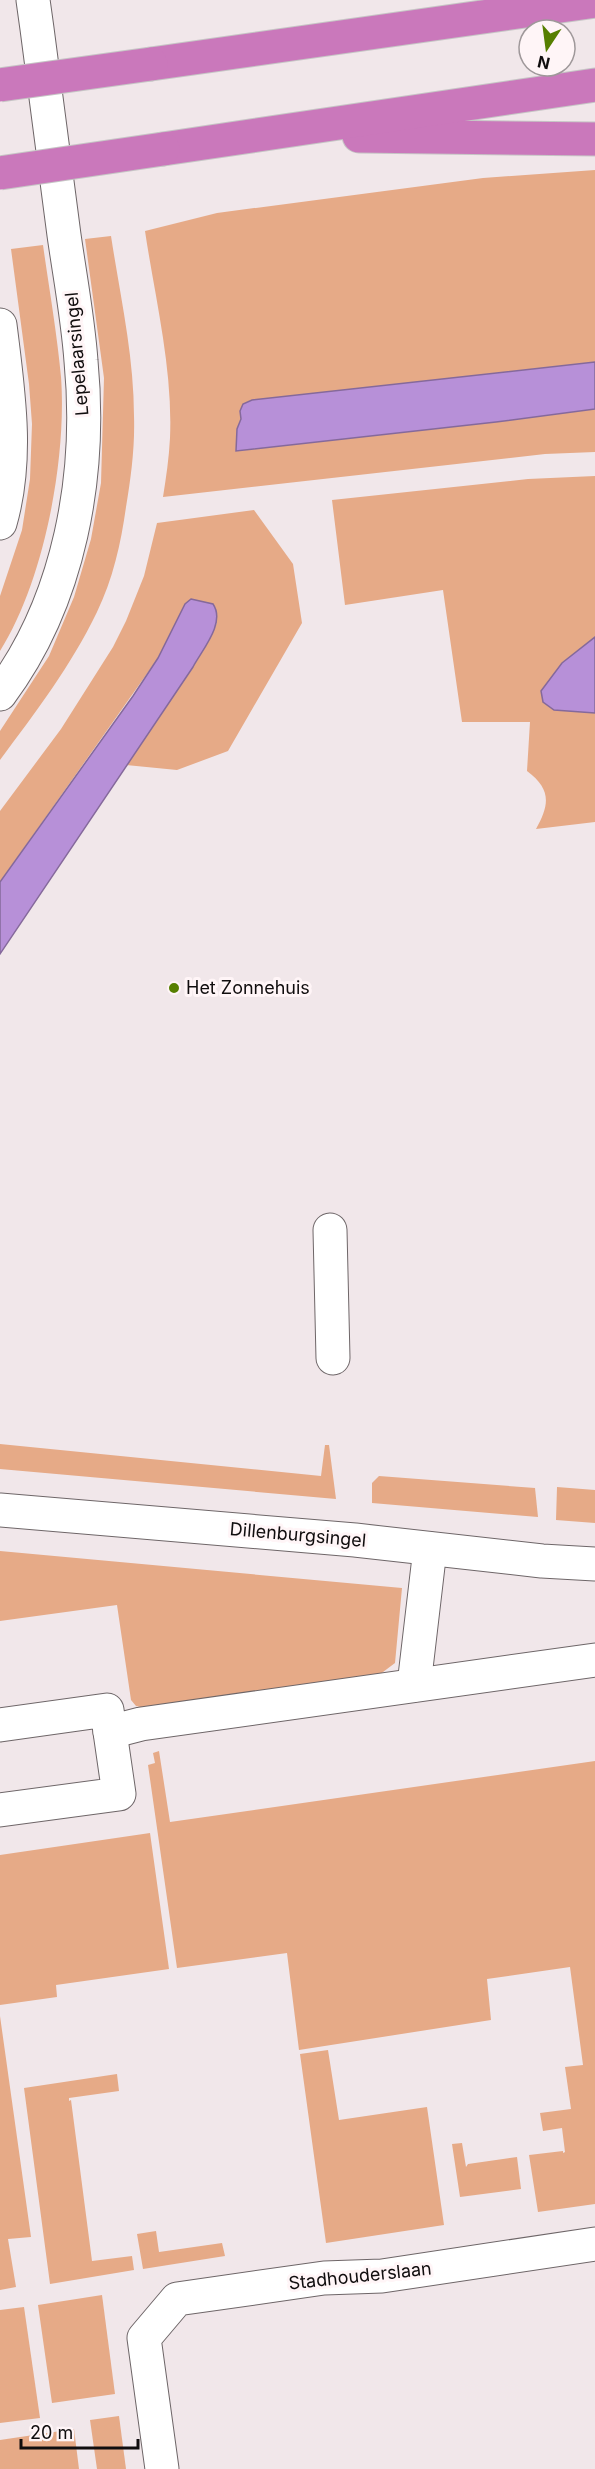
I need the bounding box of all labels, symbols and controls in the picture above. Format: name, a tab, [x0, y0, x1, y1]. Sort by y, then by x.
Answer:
north arrow	[517, 18, 577, 78]
text: N	[535, 51, 552, 74]
street label: Lepelaarsingel	[61, 291, 92, 417]
place label: Het Zonnehuis	[186, 977, 310, 998]
marker: Het Zonnehuis	[167, 981, 181, 995]
street label: Dillenburgsingel	[229, 1518, 367, 1551]
street label: Stadhouderslaan	[287, 2258, 433, 2293]
scale bar	[21, 2412, 138, 2450]
text: 20 m	[30, 2422, 73, 2443]

